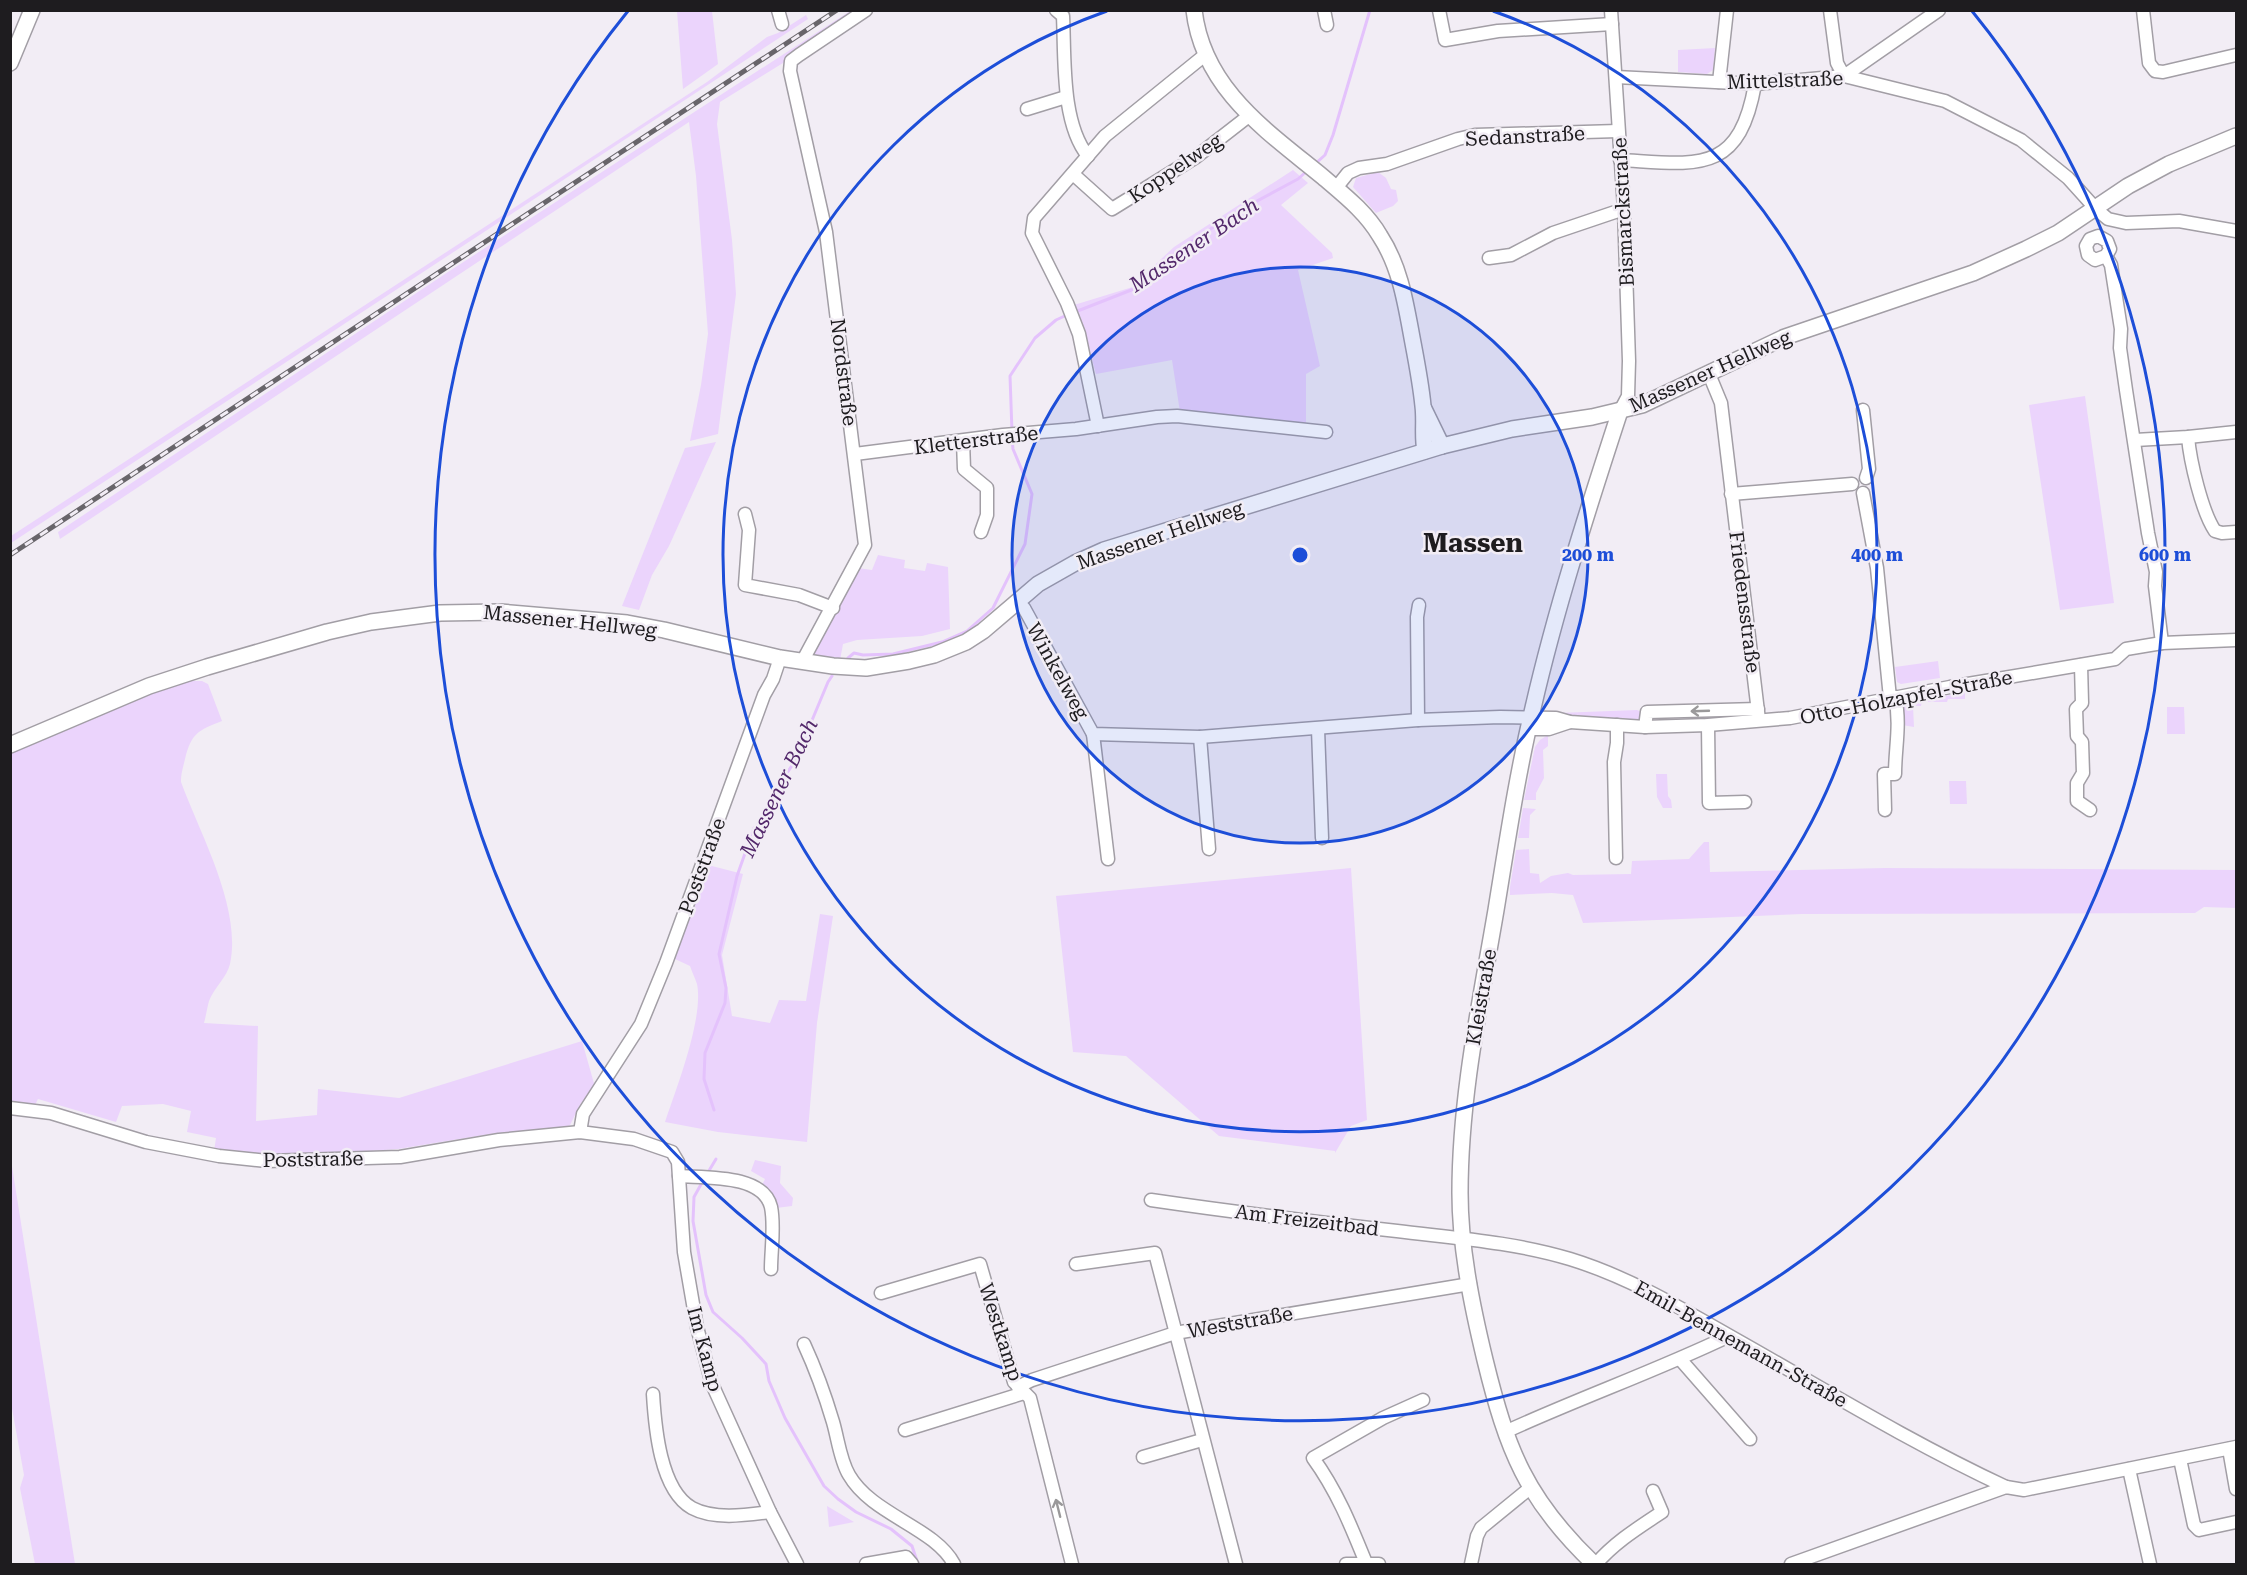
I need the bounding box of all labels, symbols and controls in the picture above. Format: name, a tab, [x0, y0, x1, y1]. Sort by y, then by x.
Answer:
street label: Mittelstraße	[1726, 66, 1844, 94]
street label: Sedanstraße	[1465, 121, 1585, 151]
street label: Koppelweg	[1124, 128, 1227, 208]
street label: Bismarckstraße	[1607, 137, 1639, 287]
water label: Massener Bach	[1124, 193, 1263, 298]
street label: Nordstraße	[825, 317, 863, 427]
street label: Massener Hellweg	[1625, 324, 1795, 417]
street label: Kletterstraße	[912, 420, 1040, 460]
street label: Massener Hellweg	[1074, 495, 1247, 575]
district label: Massen	[1423, 528, 1523, 558]
street label: Friedensstraße	[1724, 530, 1766, 674]
text: 200 m	[1562, 544, 1615, 565]
text: 400 m	[1851, 544, 1904, 565]
text: 600 m	[2139, 544, 2192, 565]
centre of rings	[1290, 545, 1310, 565]
street label: Massener Hellweg	[482, 600, 659, 642]
street label: Winkelweg	[1022, 619, 1095, 724]
street label: Otto-Holzapfel-Straße	[1798, 665, 2014, 729]
one-way arrow	[1690, 705, 1710, 716]
water label: Massener Bach	[735, 715, 823, 862]
street label: Poststraße	[673, 814, 731, 918]
street label: Kleistraße	[1461, 947, 1501, 1047]
street label: Poststraße	[262, 1146, 364, 1172]
street label: Am Freizeitbad	[1234, 1199, 1381, 1241]
street label: Emil-Bennemann-Straße	[1630, 1275, 1852, 1413]
street label: Westkamp	[974, 1280, 1028, 1384]
street label: Weststraße	[1185, 1301, 1295, 1343]
street label: Im Kamp	[682, 1304, 728, 1394]
one-way arrow	[1051, 1499, 1063, 1518]

